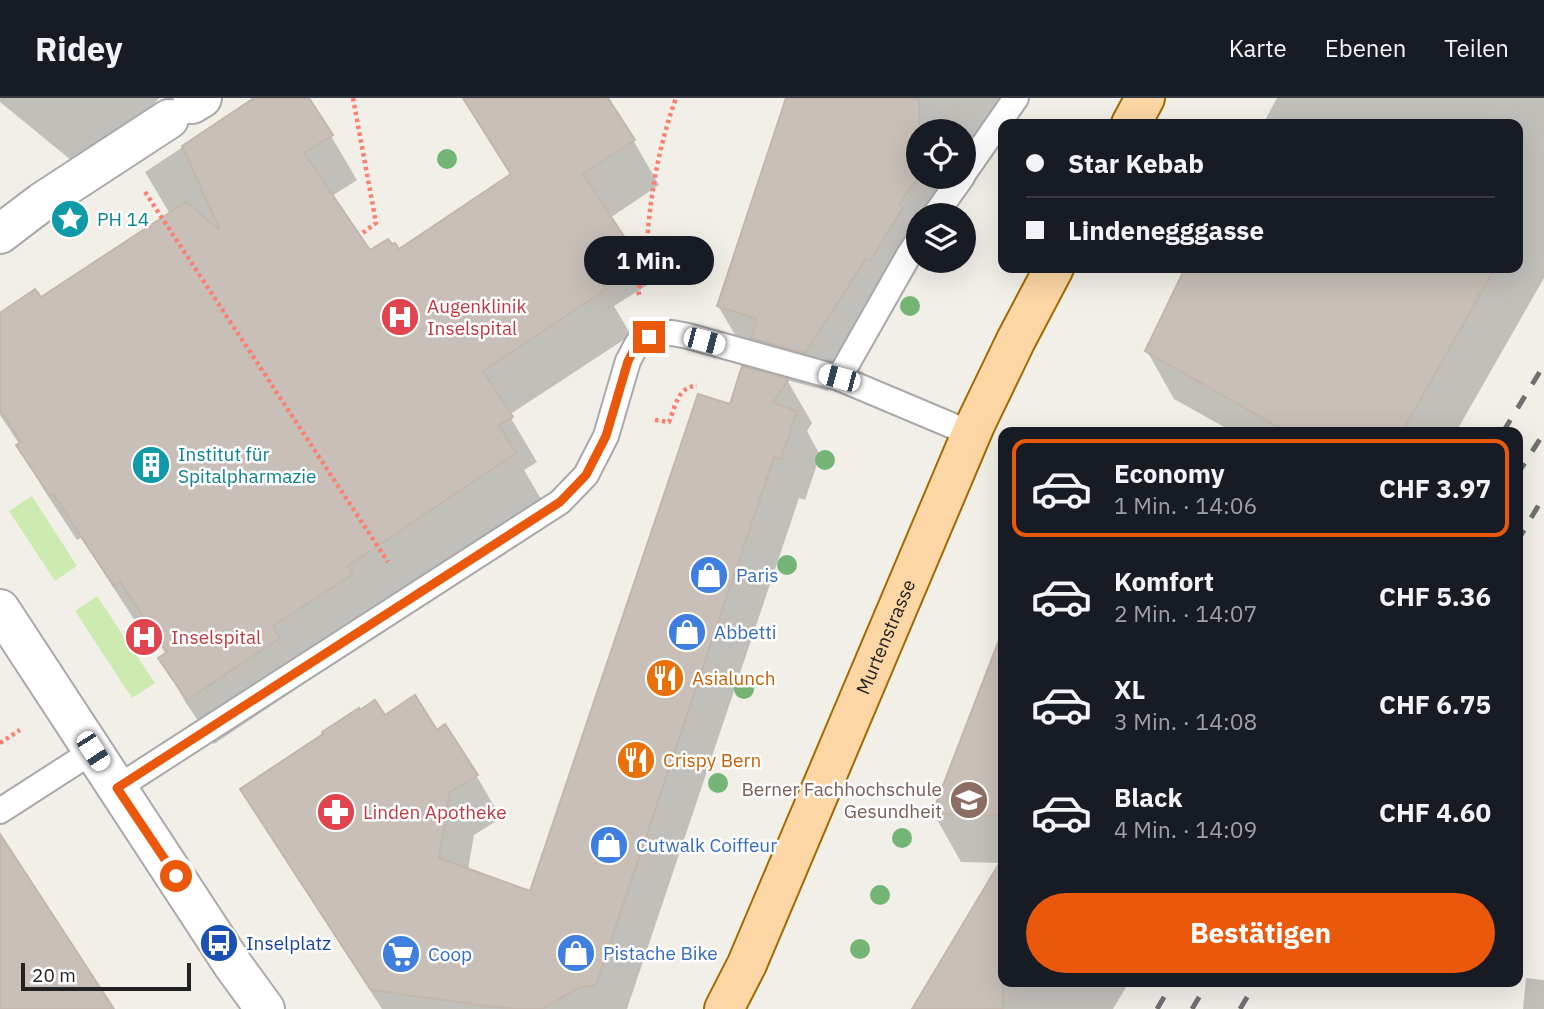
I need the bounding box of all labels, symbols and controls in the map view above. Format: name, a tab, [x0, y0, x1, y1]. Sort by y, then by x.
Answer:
text: Ridey	[35, 27, 123, 70]
text: Karte	[1229, 32, 1287, 64]
text: Ebenen	[1325, 32, 1406, 64]
text: Teilen	[1444, 32, 1509, 64]
map controls	[906, 119, 976, 273]
button: locate	[906, 119, 976, 189]
text: Star Kebab	[1068, 146, 1204, 180]
place icon: PH 14	[49, 198, 91, 240]
button: layers	[906, 203, 976, 273]
place label: PH 14	[97, 207, 149, 231]
text: Lindenegggasse	[1068, 213, 1264, 247]
callout: 1 Min.	[584, 236, 714, 285]
text: 1 Min.	[616, 245, 682, 275]
place label: Augenklinik Inselspital	[427, 294, 527, 340]
hospital icon: Augenklinik Inselspital	[379, 296, 421, 338]
route end	[633, 321, 665, 353]
car	[681, 325, 728, 357]
car	[816, 362, 863, 394]
place label: Institut für Spitalpharmazie	[178, 442, 316, 488]
building icon: Institut für Spitalpharmazie	[130, 444, 172, 486]
text: Economy	[1114, 456, 1225, 490]
icon: car	[1030, 457, 1093, 520]
text: CHF 3.97	[1379, 471, 1491, 505]
text: 1 Min. · 14:06	[1114, 490, 1257, 520]
shop icon: Paris	[688, 554, 730, 596]
place label: Paris	[736, 563, 778, 587]
text: Komfort	[1114, 564, 1214, 598]
icon: car	[1030, 565, 1093, 628]
street label: Murtenstrasse	[851, 575, 920, 698]
text: CHF 5.36	[1379, 579, 1491, 613]
text: 2 Min. · 14:07	[1114, 598, 1257, 628]
shop icon: Abbetti	[666, 611, 708, 653]
hospital icon: Inselspital	[123, 616, 165, 658]
place label: Abbetti	[714, 620, 777, 644]
place label: Inselspital	[171, 625, 261, 649]
restaurant icon: Asialunch	[644, 657, 686, 699]
place label: Asialunch	[692, 666, 775, 690]
text: XL	[1114, 672, 1145, 706]
icon: car	[1030, 673, 1093, 736]
text: CHF 6.75	[1379, 687, 1491, 721]
text: 3 Min. · 14:08	[1114, 706, 1257, 736]
car	[73, 728, 114, 774]
restaurant icon: Crispy Bern	[615, 739, 657, 781]
place label: Crispy Bern	[663, 748, 761, 772]
place label: Berner Fachhochschule Gesundheit	[741, 777, 942, 823]
school or university icon: Berner Fachhochschule Gesundheit	[948, 779, 990, 821]
text: Black	[1114, 780, 1182, 814]
icon: car	[1030, 781, 1093, 844]
pharmacy icon: Linden Apotheke	[315, 791, 357, 833]
text: CHF 4.60	[1379, 795, 1491, 829]
place label: Linden Apotheke	[363, 800, 507, 824]
text: 4 Min. · 14:09	[1114, 814, 1257, 844]
shop icon: Cutwalk Coiffeur	[588, 824, 630, 866]
place label: Cutwalk Coiffeur	[636, 833, 777, 857]
route start	[160, 860, 192, 892]
button: Bestätigen	[1026, 893, 1495, 973]
bus stop icon: Inselplatz	[198, 922, 240, 964]
place label: Inselplatz	[246, 931, 331, 955]
shop icon: Pistache Bike	[555, 932, 597, 974]
supermarket icon: Coop	[380, 933, 422, 975]
place label: Pistache Bike	[603, 941, 718, 965]
place label: Coop	[428, 942, 472, 966]
scale bar	[21, 960, 191, 992]
text: 20 m	[32, 963, 76, 987]

